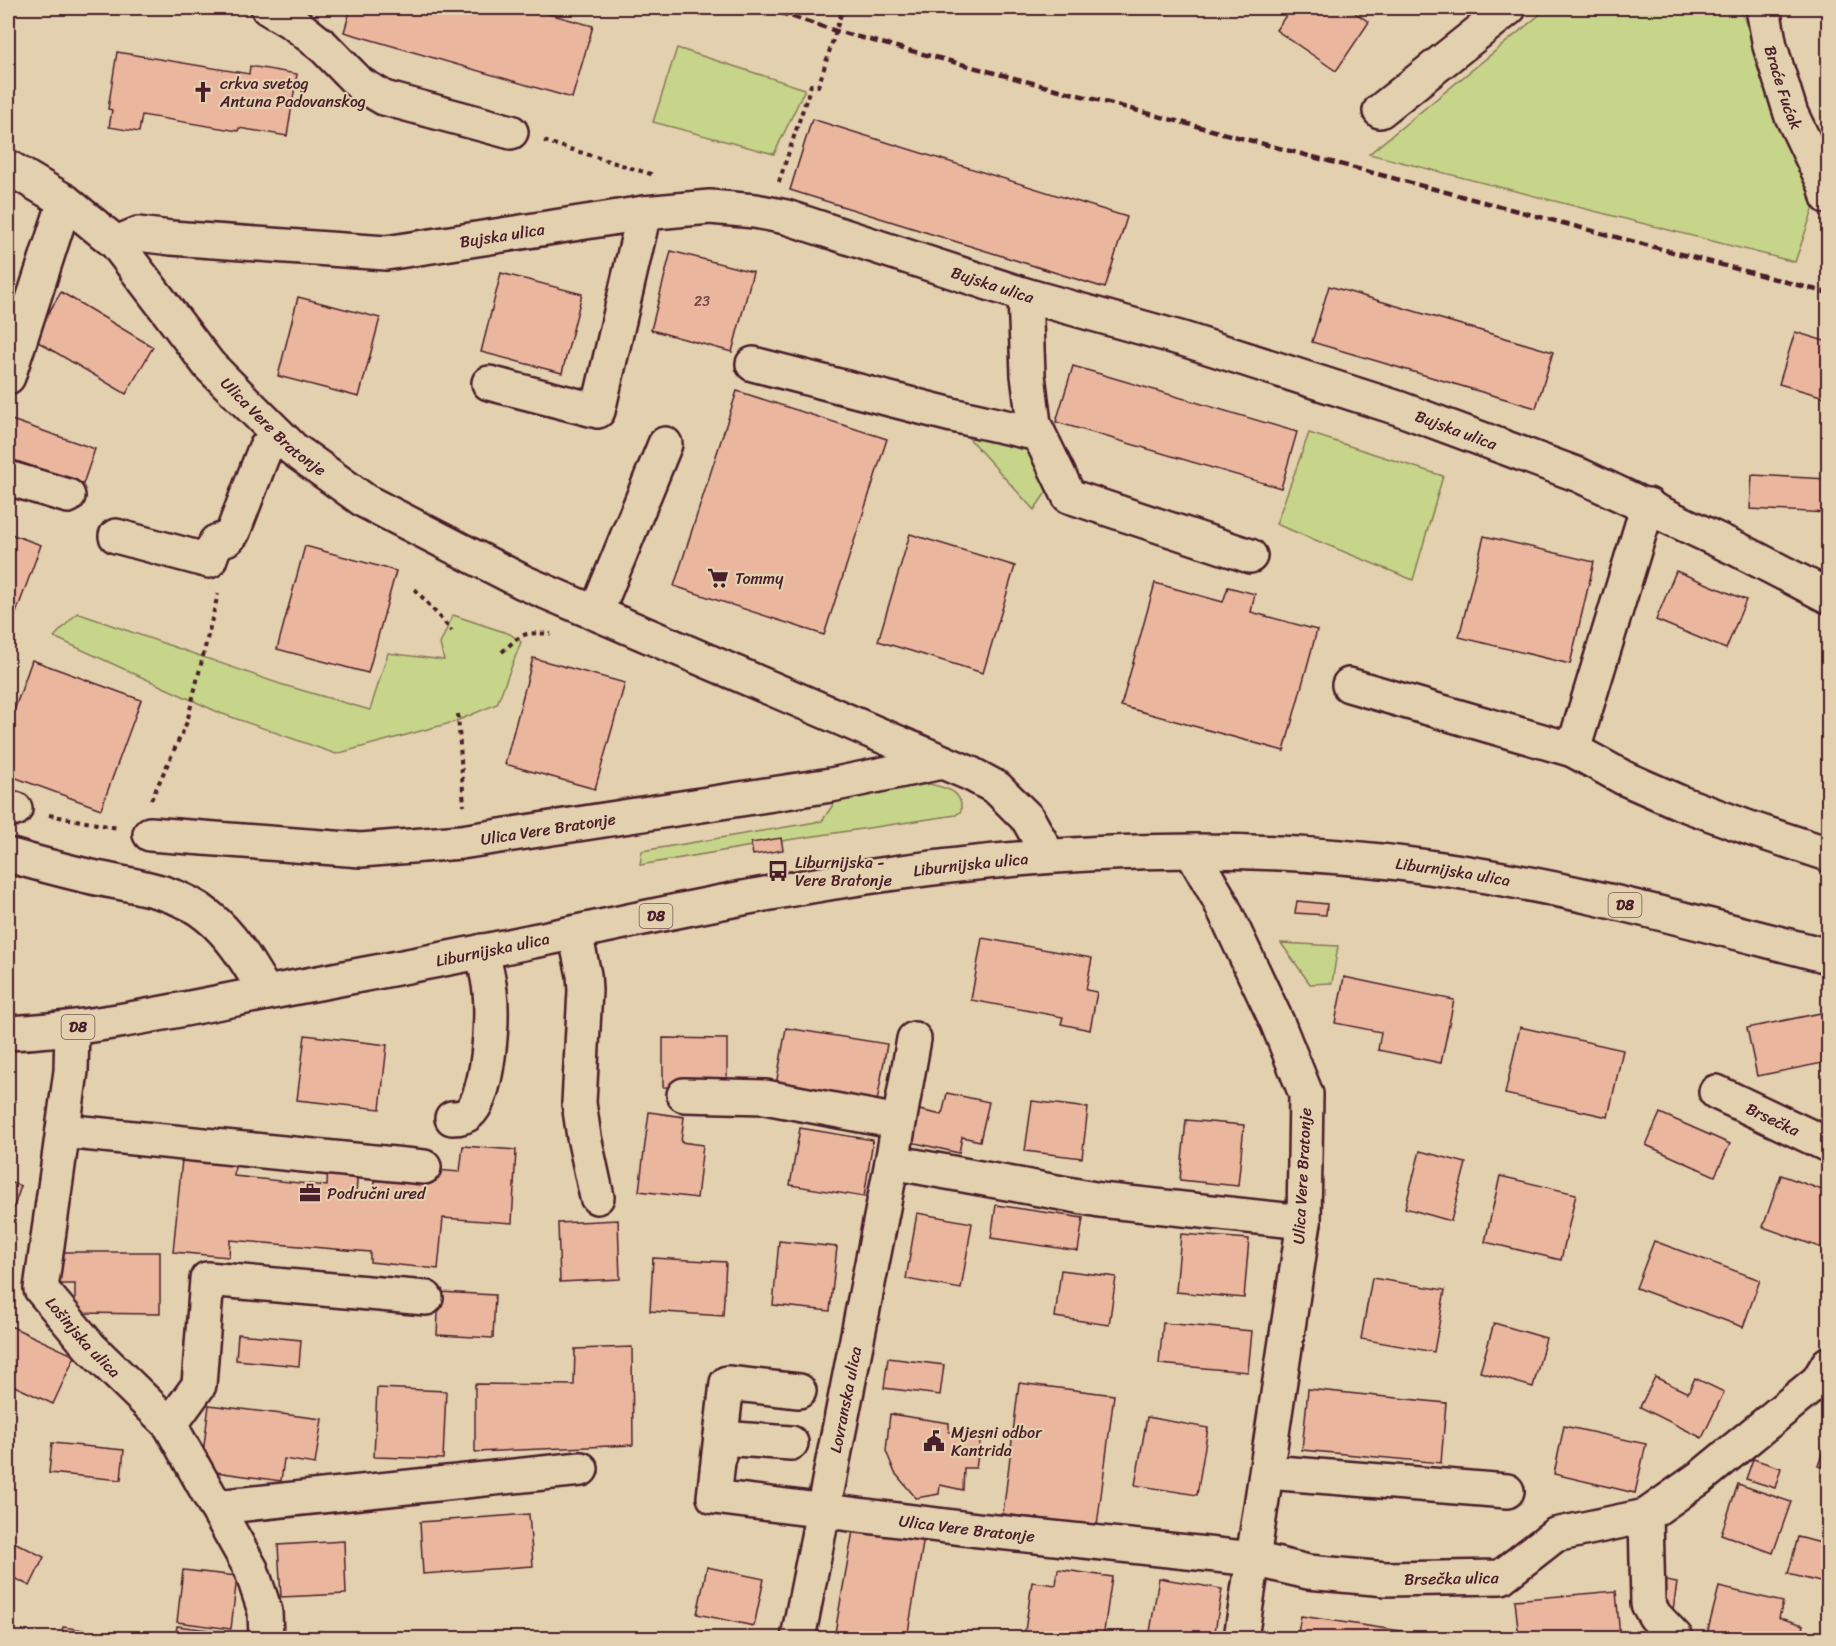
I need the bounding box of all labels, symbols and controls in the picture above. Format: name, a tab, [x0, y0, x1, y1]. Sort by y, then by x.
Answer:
street label: Braće Fućak	[1756, 42, 1811, 135]
place label: crkva svetog Antuna Padovanskog	[219, 69, 366, 116]
church icon: crkva svetog Antuna Padovanskog	[191, 80, 215, 104]
street label: Bujska ulica	[458, 214, 548, 256]
street label: Bujska ulica	[947, 257, 1038, 312]
house number: 23	[694, 289, 710, 314]
street label: Ulica Vere Bratonje	[213, 369, 333, 483]
street label: Bujska ulica	[1411, 401, 1502, 458]
place label: Tommy	[735, 564, 784, 593]
supermarket icon: Tommy	[706, 566, 730, 590]
street label: Ulica Vere Bratonje	[478, 804, 618, 853]
street label: Liburnijska ulica	[911, 844, 1029, 885]
place label: Liburnijska - Vere Bratonje	[795, 848, 892, 895]
street label: Liburnijska ulica	[1394, 848, 1513, 895]
bus stop icon: Liburnijska - Vere Bratonje	[766, 859, 790, 883]
road number: D8	[1608, 893, 1642, 917]
road number: D8	[640, 904, 672, 928]
street label: Liburnijska ulica	[433, 923, 552, 975]
road number: D8	[62, 1015, 94, 1039]
street label: Brsečka	[1741, 1094, 1806, 1145]
street label: Ulica Vere Bratonje	[1284, 1107, 1320, 1245]
place label: Područni ured	[327, 1179, 427, 1208]
office icon: Područni ured	[298, 1181, 322, 1205]
street label: Lošinjska ulica	[38, 1290, 128, 1385]
street label: Lovranska ulica	[820, 1344, 870, 1455]
place label: Mjesni odbor Kantrida	[951, 1418, 1043, 1465]
public building icon: Mjesni odbor Kantrida	[922, 1429, 946, 1453]
street label: Ulica Vere Bratonje	[897, 1506, 1036, 1550]
street label: Brsečka ulica	[1404, 1563, 1500, 1593]

